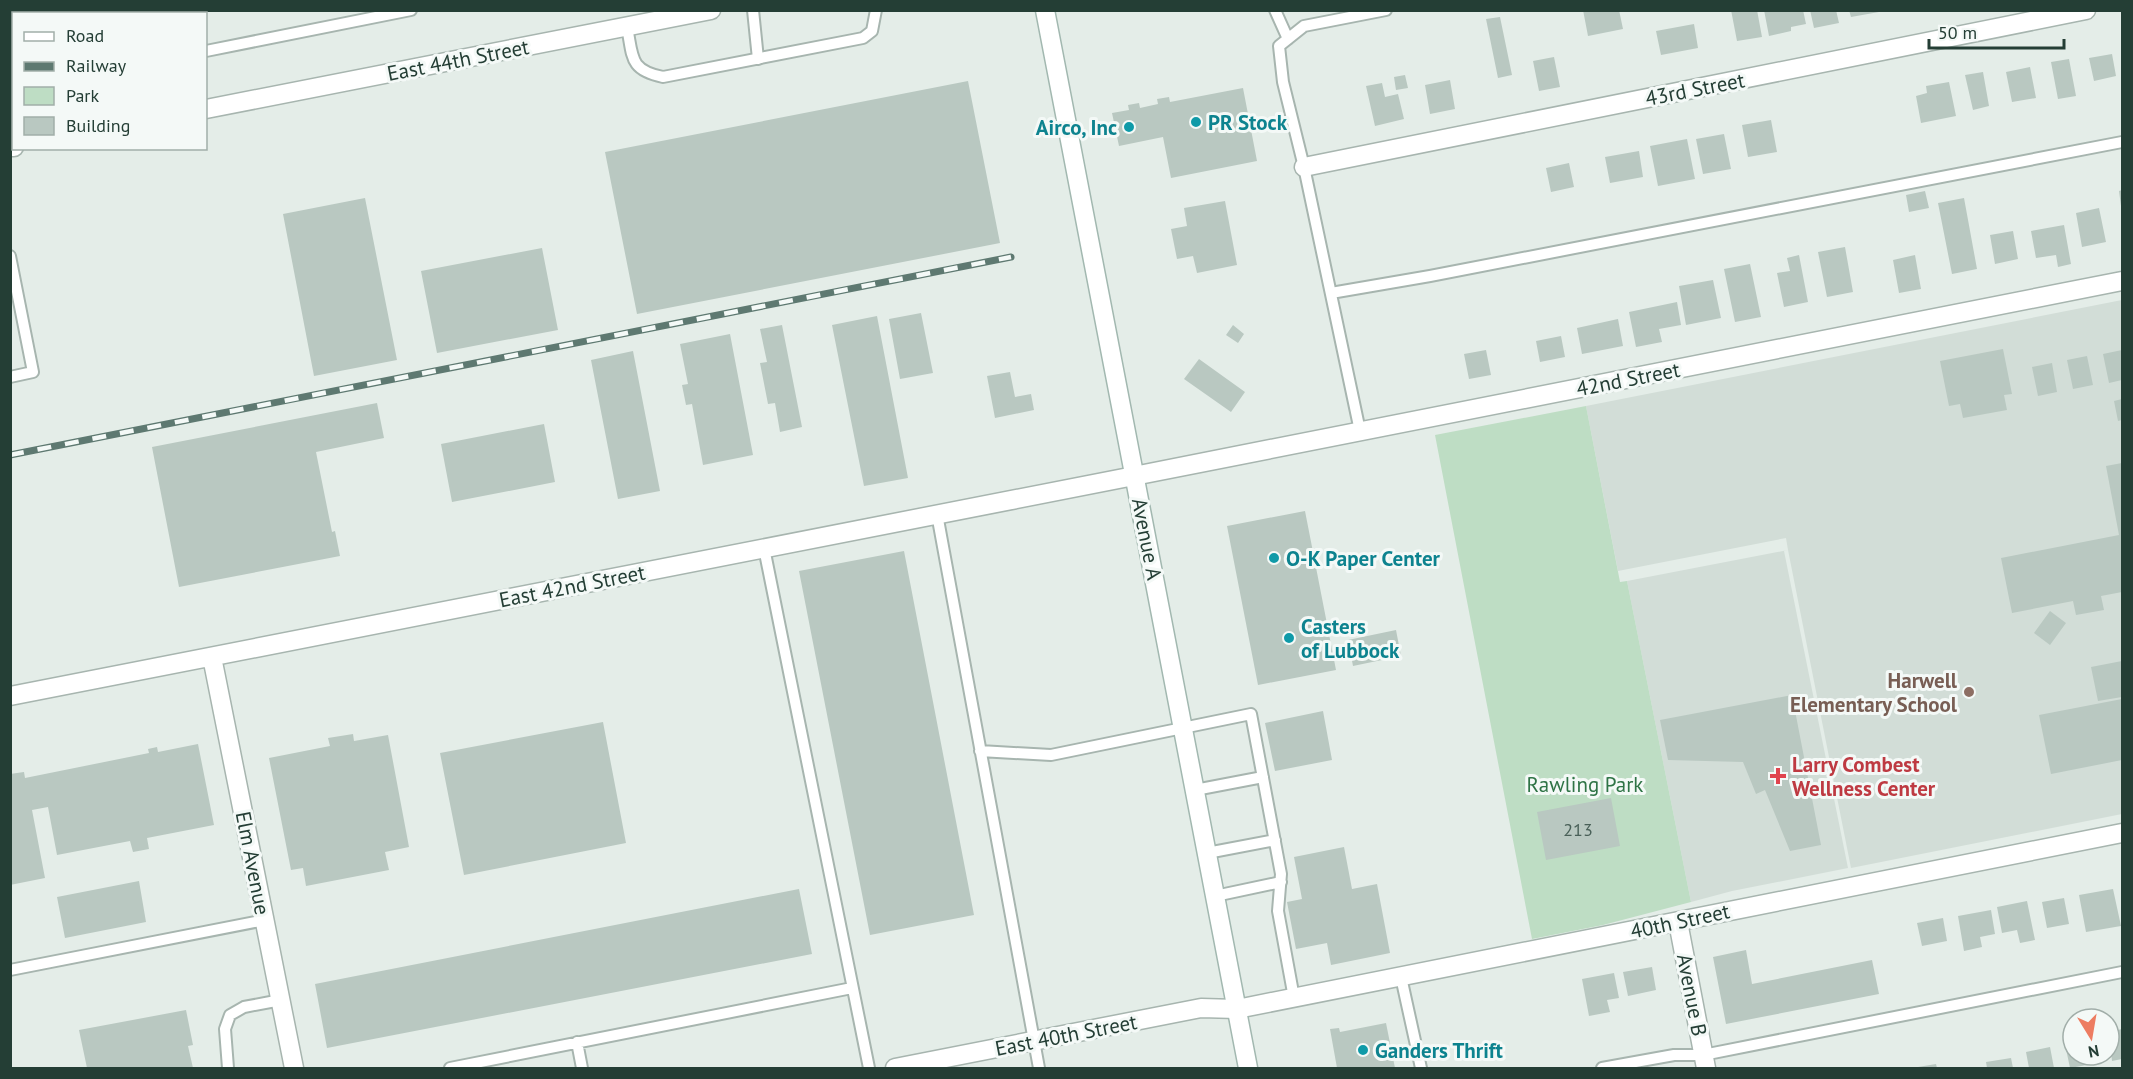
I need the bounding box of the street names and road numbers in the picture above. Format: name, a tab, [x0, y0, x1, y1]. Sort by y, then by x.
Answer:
street label: East 44th Street	[385, 33, 531, 87]
street label: 43rd Street	[1643, 66, 1747, 112]
street label: 42nd Street	[1574, 356, 1682, 402]
street label: Avenue A	[1126, 496, 1168, 583]
street label: East 42nd Street	[497, 559, 647, 613]
street label: Elm Avenue	[230, 809, 276, 917]
street label: 40th Street	[1628, 897, 1732, 945]
street label: Avenue B	[1671, 951, 1713, 1039]
street label: East 40th Street	[993, 1008, 1139, 1062]

